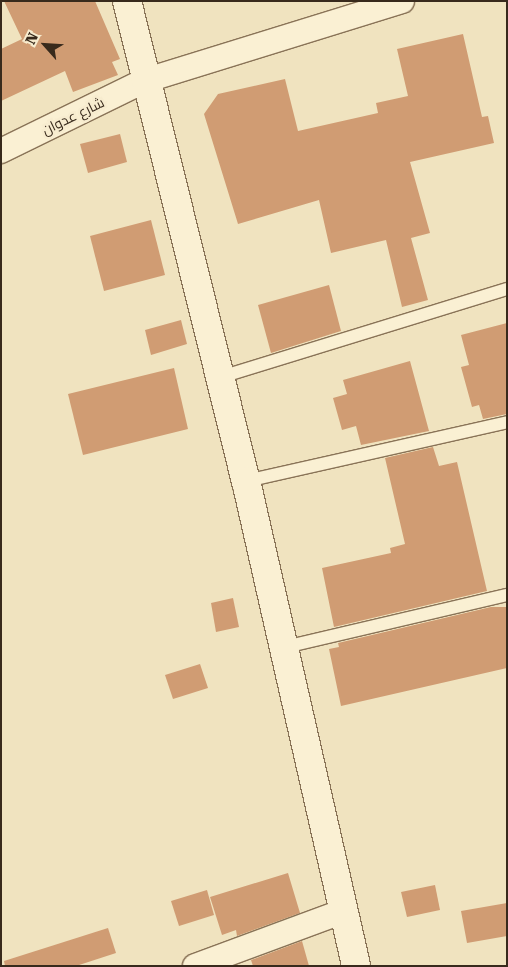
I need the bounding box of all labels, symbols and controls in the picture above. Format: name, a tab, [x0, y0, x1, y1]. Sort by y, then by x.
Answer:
north arrow	[20, 20, 70, 70]
text: N	[22, 30, 41, 47]
street label: شارع عدوان	[39, 94, 107, 138]

